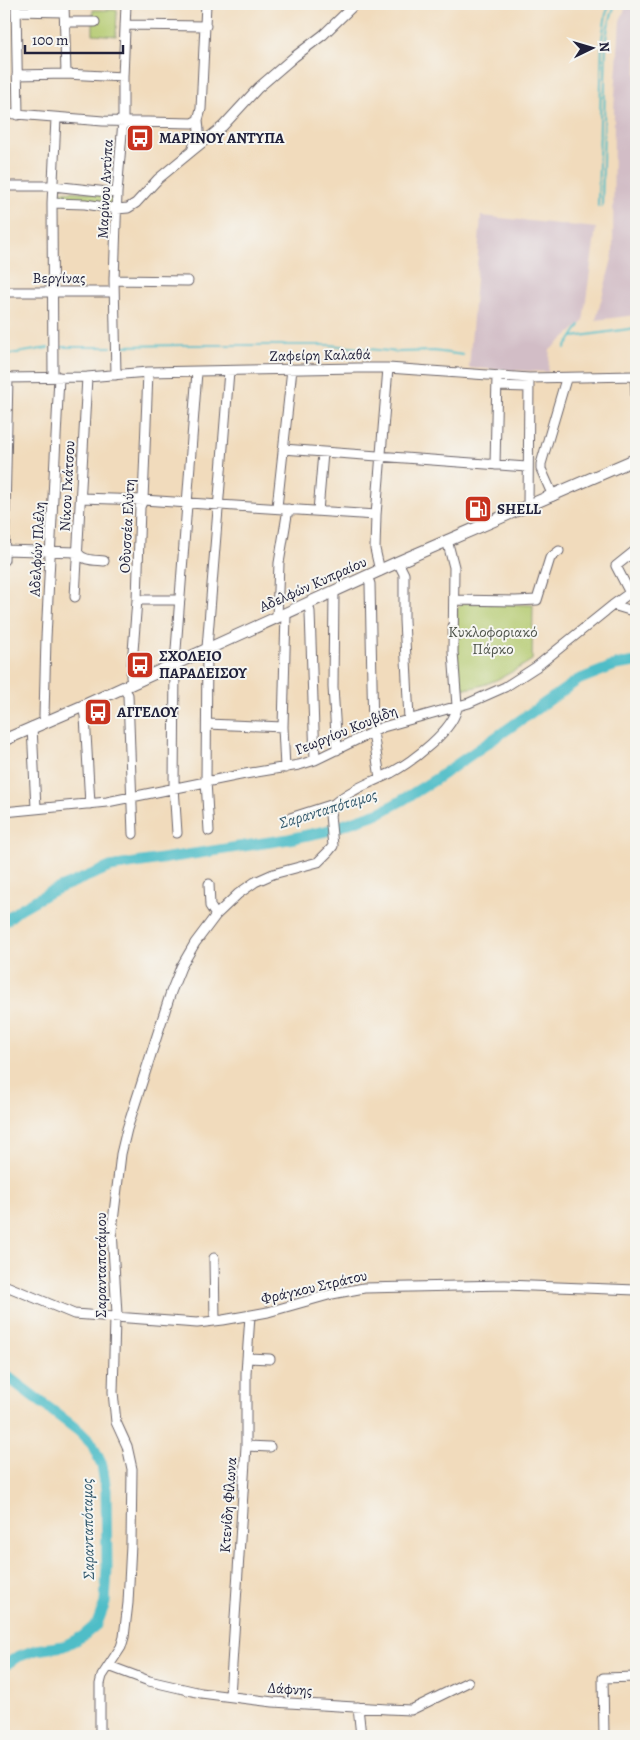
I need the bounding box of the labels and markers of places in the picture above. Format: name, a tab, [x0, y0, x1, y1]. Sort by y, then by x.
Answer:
bus stop icon: ΜΑΡΙΝΟΥ ΑΝΤΥΠΑ	[125, 123, 155, 153]
place label: ΜΑΡΙΝΟΥ ΑΝΤΥΠΑ	[159, 128, 285, 148]
fuel station icon: SHELL	[463, 494, 493, 524]
place label: SHELL	[497, 499, 541, 519]
place label: ΣΧΟΛΕΙΟ ΠΑΡΑΔΕΙΣΟΥ	[159, 646, 247, 683]
bus stop icon: ΣΧΟΛΕΙΟ ΠΑΡΑΔΕΙΣΟΥ	[125, 650, 155, 680]
bus stop icon: ΑΓΓΕΛΟΥ	[83, 697, 113, 727]
place label: ΑΓΓΕΛΟΥ	[116, 702, 179, 722]

